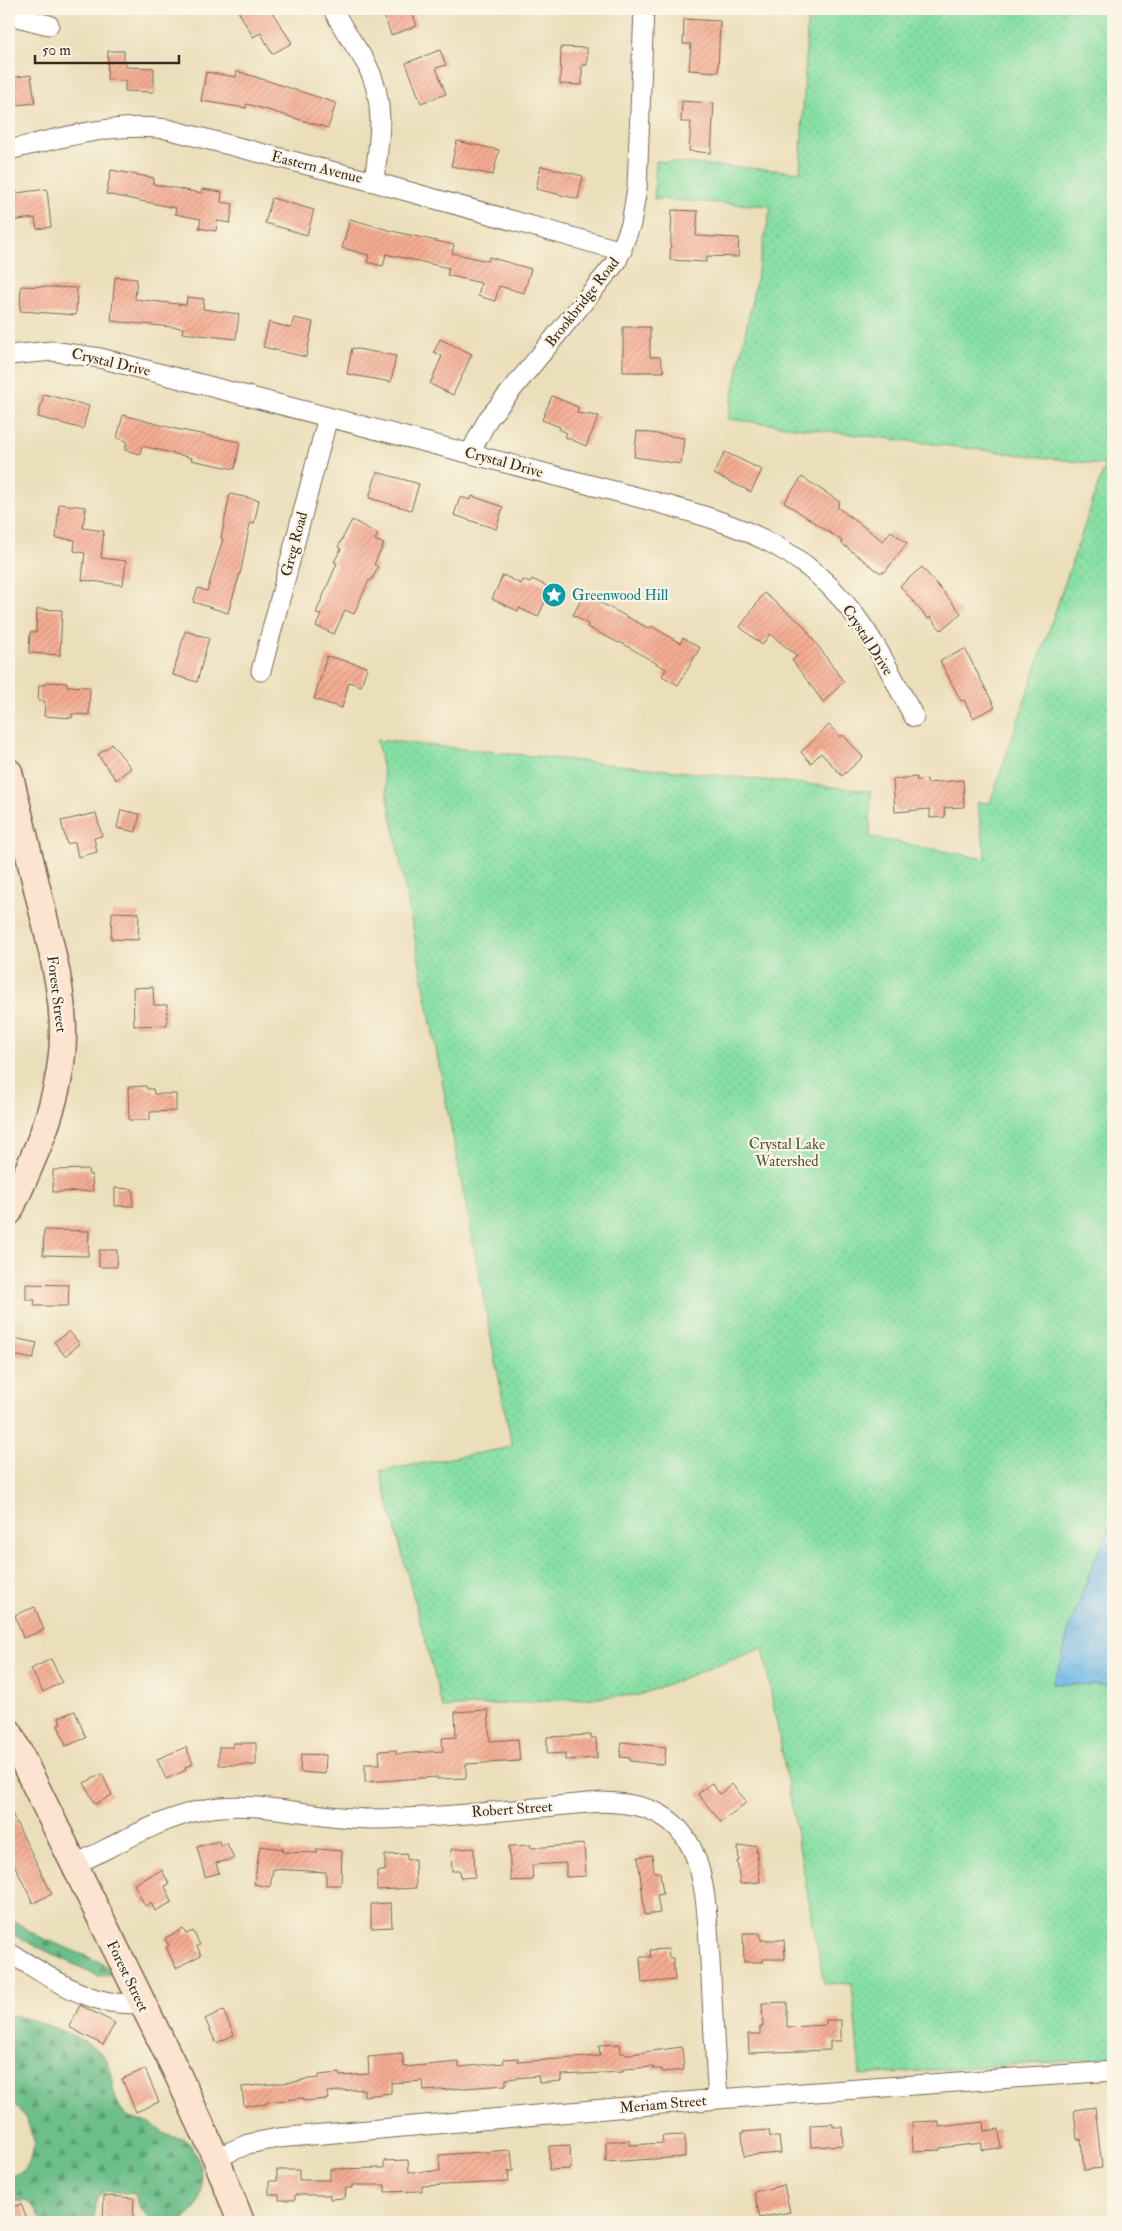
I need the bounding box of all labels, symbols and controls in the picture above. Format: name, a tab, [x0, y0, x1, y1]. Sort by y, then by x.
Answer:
scale bar	[35, 32, 179, 64]
text: 50 m	[42, 41, 71, 60]
street label: Eastern Avenue	[269, 147, 364, 188]
street label: Brookbridge Road	[541, 253, 624, 351]
street label: Crystal Drive	[70, 344, 152, 381]
street label: Crystal Drive	[463, 443, 545, 482]
street label: Greg Road	[277, 509, 312, 579]
place icon: Greenwood Hill	[541, 582, 567, 608]
place label: Greenwood Hill	[572, 586, 669, 605]
street label: Crystal Drive	[838, 601, 897, 679]
street label: Forest Street	[42, 954, 71, 1034]
park label: Crystal Lake Watershed	[749, 1135, 825, 1171]
street label: Robert Street	[471, 1797, 553, 1822]
street label: Forest Street	[102, 1937, 153, 2015]
street label: Meriam Street	[619, 2091, 707, 2118]

